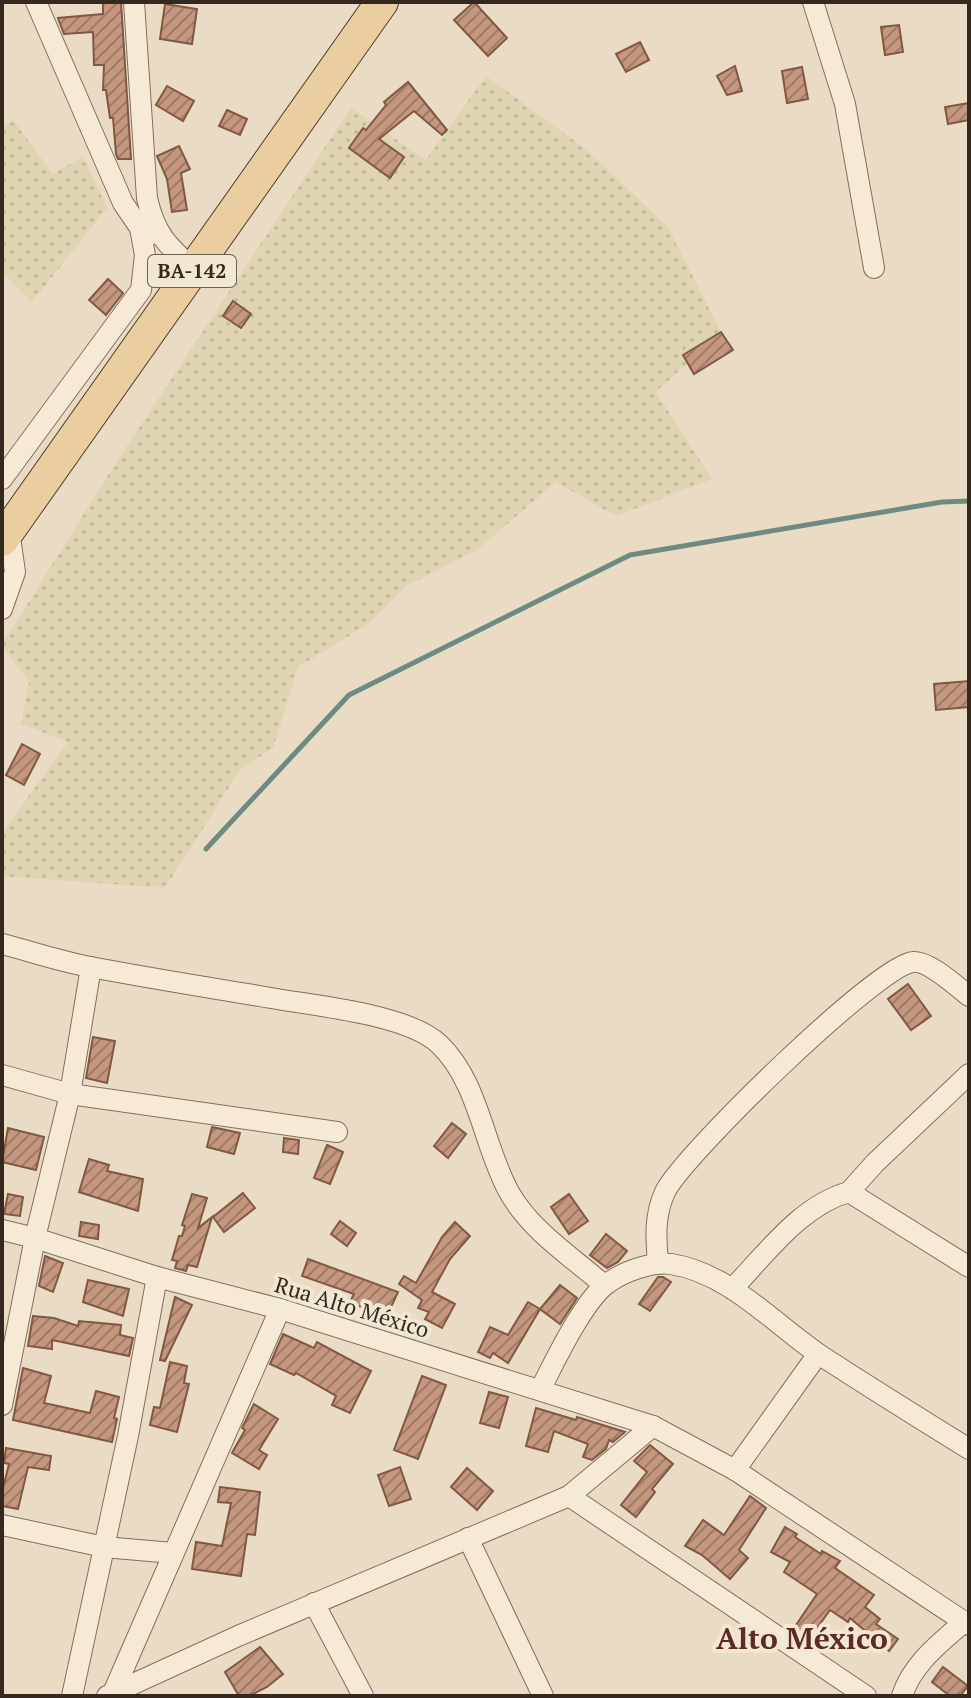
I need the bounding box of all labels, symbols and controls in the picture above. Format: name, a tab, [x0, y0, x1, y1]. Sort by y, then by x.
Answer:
road number: BA-142	[148, 255, 236, 287]
street label: Rua Alto México	[271, 1269, 433, 1344]
district label: Alto México	[716, 1618, 888, 1658]

